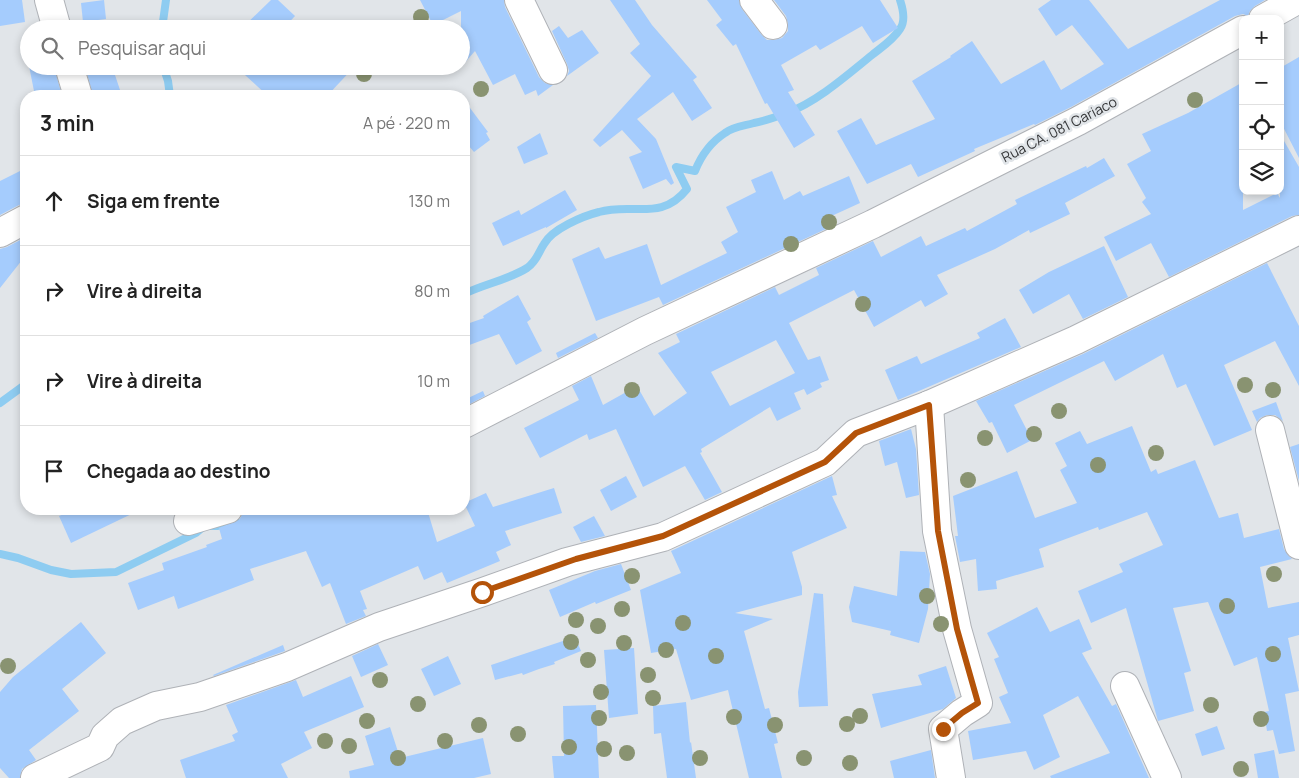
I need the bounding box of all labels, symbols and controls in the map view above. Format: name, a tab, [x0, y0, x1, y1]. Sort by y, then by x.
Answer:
map controls	[1239, 15, 1284, 195]
button: +	[1239, 15, 1284, 60]
search box	[20, 20, 470, 75]
icon: search	[38, 34, 66, 62]
text: Pesquisar aqui	[78, 35, 206, 61]
button: −	[1239, 60, 1284, 105]
street label: Rua CA. 081 Cariaco	[998, 92, 1120, 166]
button: locate	[1239, 105, 1284, 150]
text: 3 min	[40, 109, 94, 137]
text: A pé · 220 m	[363, 112, 450, 134]
button: layers	[1239, 150, 1284, 195]
icon: ahead	[40, 187, 68, 215]
text: Siga em frente	[87, 188, 220, 214]
text: 130 m	[408, 190, 450, 212]
icon: right	[40, 277, 68, 305]
text: Vire à direita	[87, 278, 202, 304]
text: 80 m	[414, 280, 450, 302]
icon: right	[40, 367, 68, 395]
text: Vire à direita	[87, 368, 202, 394]
text: 10 m	[417, 370, 450, 392]
icon: arrive	[40, 457, 68, 485]
text: Chegada ao destino	[87, 458, 270, 484]
route start	[471, 581, 494, 604]
route end	[932, 718, 955, 741]

